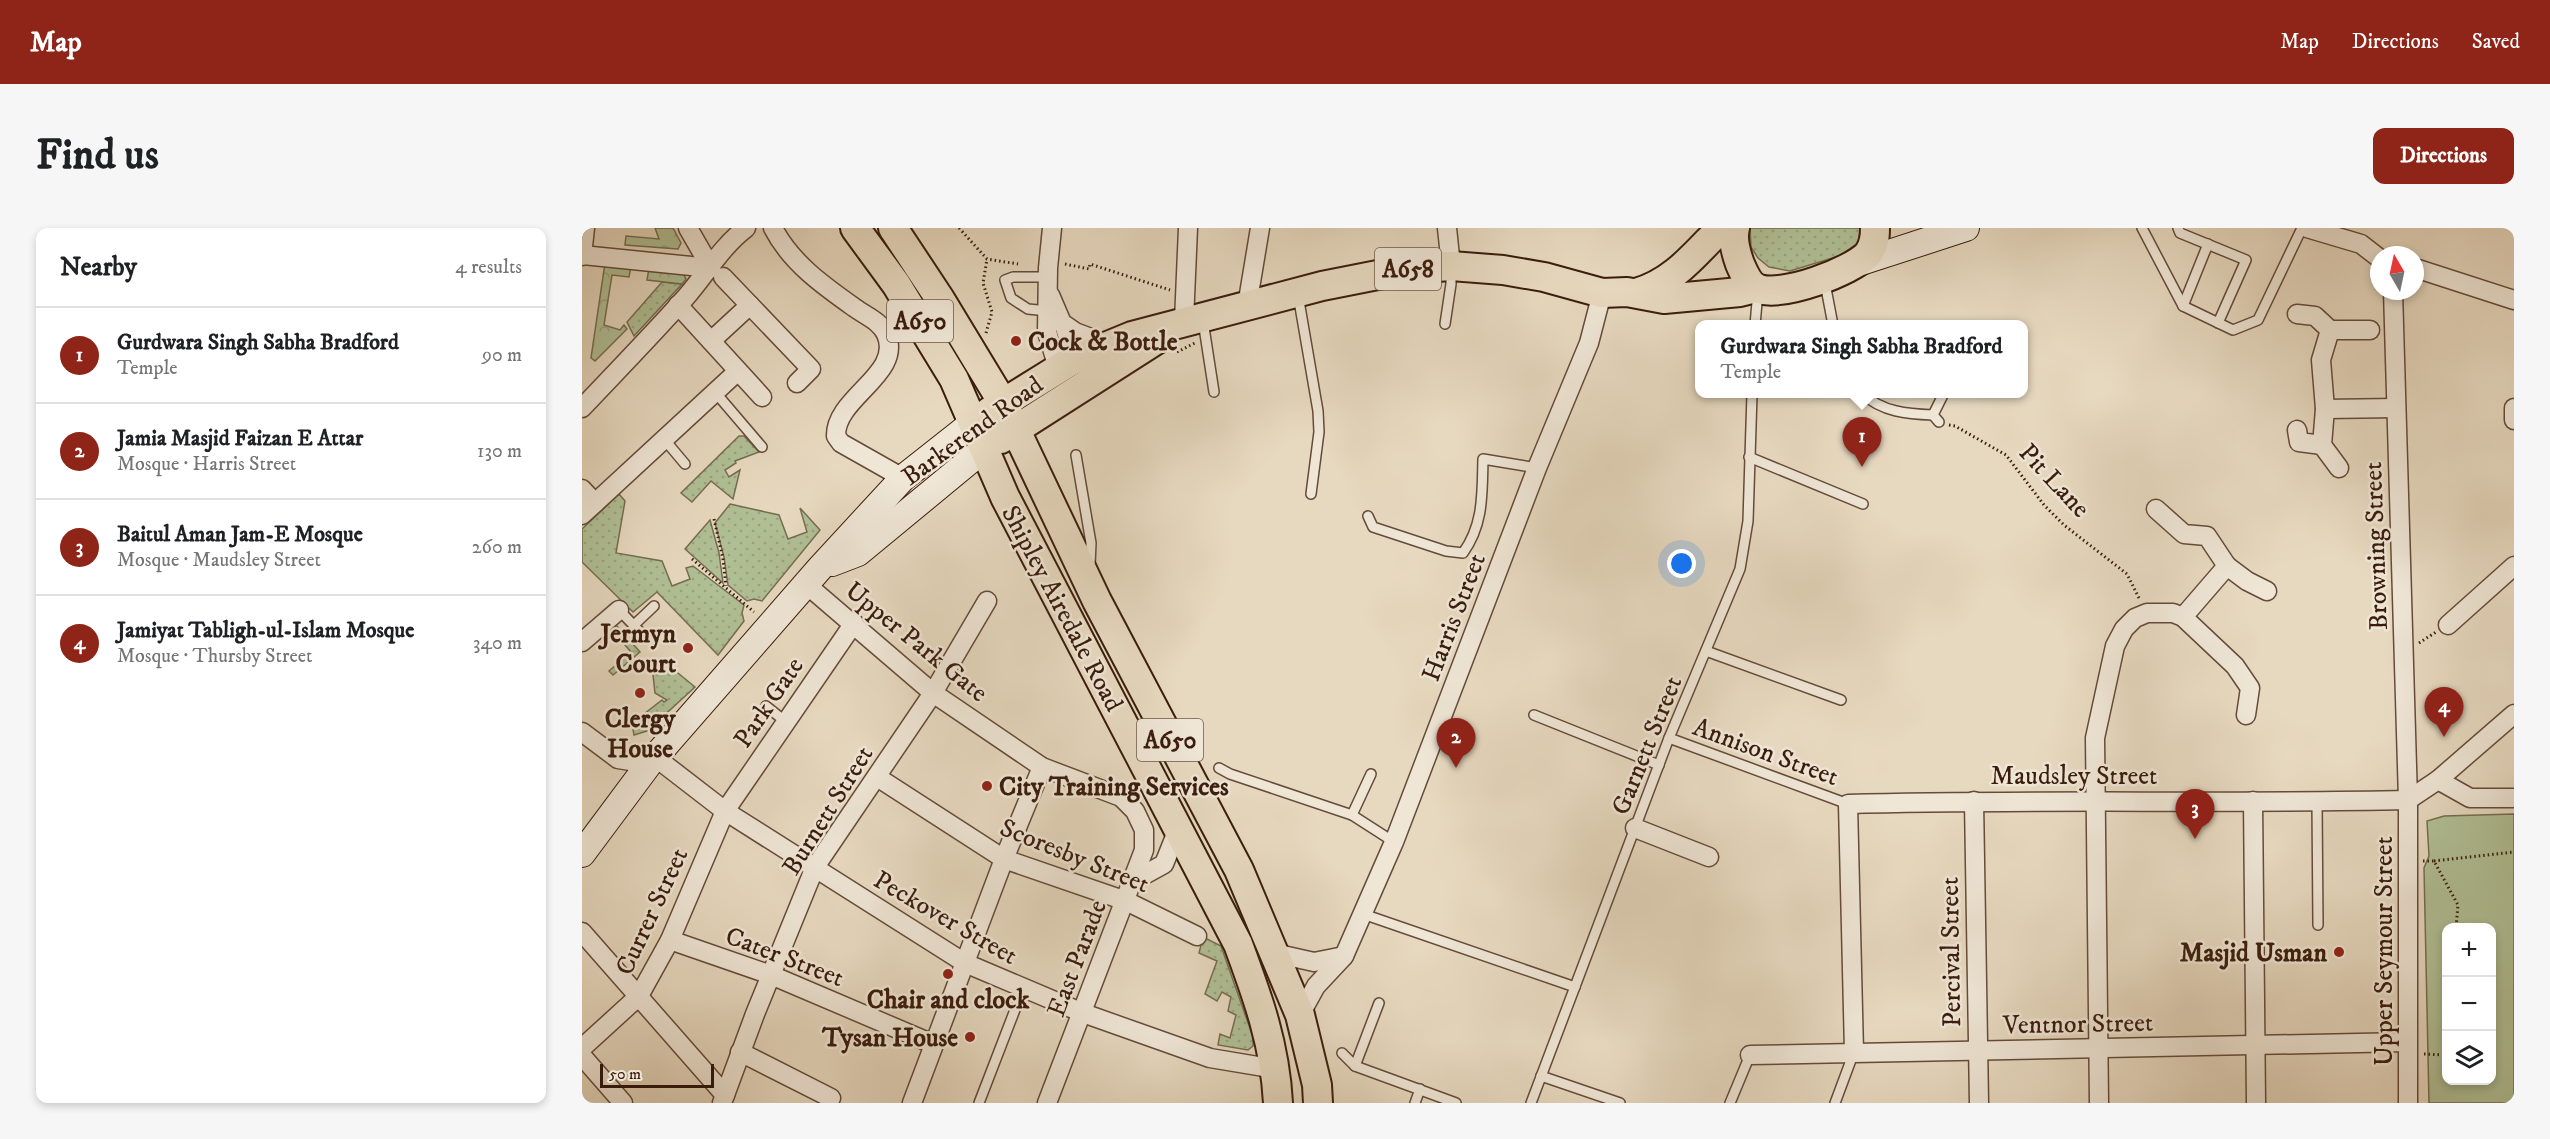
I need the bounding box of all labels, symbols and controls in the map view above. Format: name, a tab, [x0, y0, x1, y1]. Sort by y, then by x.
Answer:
text: Map	[30, 25, 82, 60]
text: Map	[2280, 29, 2319, 55]
text: Directions	[2352, 29, 2439, 55]
text: Saved	[2472, 29, 2520, 55]
button: Directions	[2373, 128, 2514, 184]
text: Find us	[36, 130, 159, 182]
north arrow	[2370, 246, 2424, 300]
road number: A658	[1375, 248, 1441, 290]
text: Nearby	[60, 251, 137, 284]
text: 4 results	[455, 255, 522, 280]
road number: A650	[887, 300, 953, 342]
popup	[1695, 320, 2028, 398]
place label: Cock & Bottle	[1028, 326, 1178, 359]
text: Gurdwara Singh Sabha Bradford	[117, 329, 399, 356]
text: Gurdwara Singh Sabha Bradford	[1721, 333, 2002, 360]
marker: Cock & Bottle	[1009, 334, 1023, 348]
text: 1	[76, 343, 83, 368]
text: 90 m	[482, 343, 522, 368]
text: Temple	[117, 356, 178, 381]
text: Temple	[1721, 360, 1781, 385]
street label: Barkerend Road	[896, 369, 1050, 494]
pin: 1	[1842, 418, 1882, 467]
text: Jamia Masjid Faizan E Attar	[117, 425, 363, 452]
street label: Pit Lane	[2011, 437, 2097, 525]
text: 2	[75, 439, 84, 464]
text: 130 m	[477, 439, 522, 464]
text: Mosque · Harris Street	[117, 452, 296, 477]
street label: Browning Street	[2357, 461, 2396, 631]
street label: Shipley Airedale Road	[993, 500, 1130, 718]
text: Baitul Aman Jam-E Mosque	[117, 521, 363, 548]
text: 3	[76, 535, 83, 560]
text: 260 m	[472, 535, 522, 560]
text: Mosque · Maudsley Street	[117, 548, 321, 573]
street label: Harris Street	[1415, 549, 1494, 686]
your location	[1667, 549, 1696, 578]
street label: Upper Park Gate	[838, 575, 994, 710]
text: Jamiyat Tabligh-ul-Islam Mosque	[117, 617, 414, 644]
place label: Jermyn Court	[597, 618, 677, 681]
text: 4	[74, 631, 85, 656]
text: 340 m	[473, 631, 522, 656]
marker: Jermyn Court	[681, 641, 695, 655]
text: Mosque · Thursby Street	[117, 644, 312, 669]
street label: Park Gate	[727, 651, 812, 755]
street label: Garnett Street	[1605, 671, 1690, 820]
marker: Clergy House	[633, 686, 647, 700]
pin: 4	[2424, 688, 2464, 737]
place label: Clergy House	[605, 703, 676, 766]
street label: Annison Street	[1688, 711, 1843, 794]
pin: 2	[1436, 718, 1476, 768]
road number: A650	[1137, 719, 1203, 761]
street label: Burnett Street	[775, 740, 881, 882]
street label: Maudsley Street	[1991, 760, 2157, 793]
place label: City Training Services	[999, 771, 1229, 804]
marker: City Training Services	[980, 779, 994, 793]
pin: 3	[2176, 790, 2214, 839]
street label: Scoresby Street	[995, 811, 1154, 901]
street label: Upper Seymour Street	[2368, 836, 2401, 1066]
street label: Currer Street	[609, 843, 696, 981]
street label: Peckover Street	[867, 864, 1023, 973]
street label: Percival Street	[1934, 877, 1969, 1027]
street label: East Parade	[1040, 895, 1115, 1022]
street label: Cater Street	[721, 920, 848, 995]
map controls	[2442, 923, 2496, 1085]
button: +	[2442, 923, 2496, 977]
place label: Masjid Usman	[2180, 937, 2327, 970]
marker: Masjid Usman	[2332, 945, 2346, 959]
marker: Chair and clock	[941, 967, 955, 981]
button: −	[2442, 977, 2496, 1031]
place label: Chair and clock	[867, 984, 1030, 1017]
street label: Ventnor Street	[2002, 1007, 2154, 1042]
place label: Tysan House	[821, 1022, 958, 1055]
marker: Tysan House	[963, 1030, 977, 1044]
button: layers	[2442, 1031, 2496, 1085]
scale bar	[600, 1061, 714, 1088]
text: 50 m	[609, 1064, 641, 1084]

